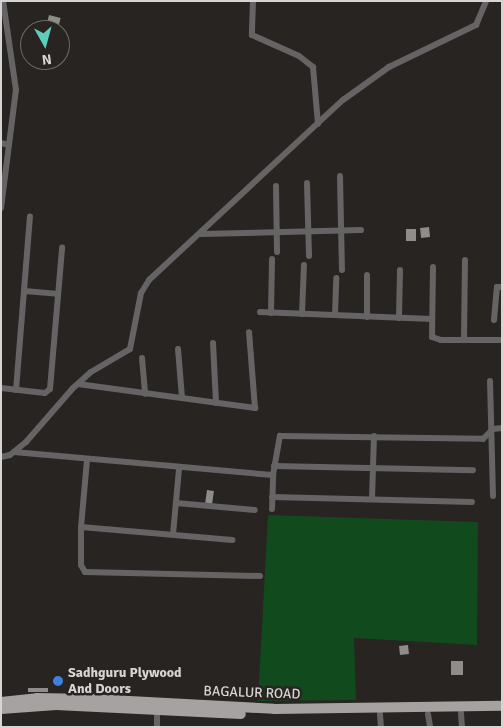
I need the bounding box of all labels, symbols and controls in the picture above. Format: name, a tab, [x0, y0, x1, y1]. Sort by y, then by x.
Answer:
north arrow	[20, 20, 70, 70]
text: N	[41, 50, 53, 68]
place label: Sadhguru Plywood And Doors	[68, 665, 182, 698]
marker: Sadhguru Plywood And Doors	[52, 675, 64, 687]
street label: BAGALUR ROAD	[203, 683, 301, 703]

